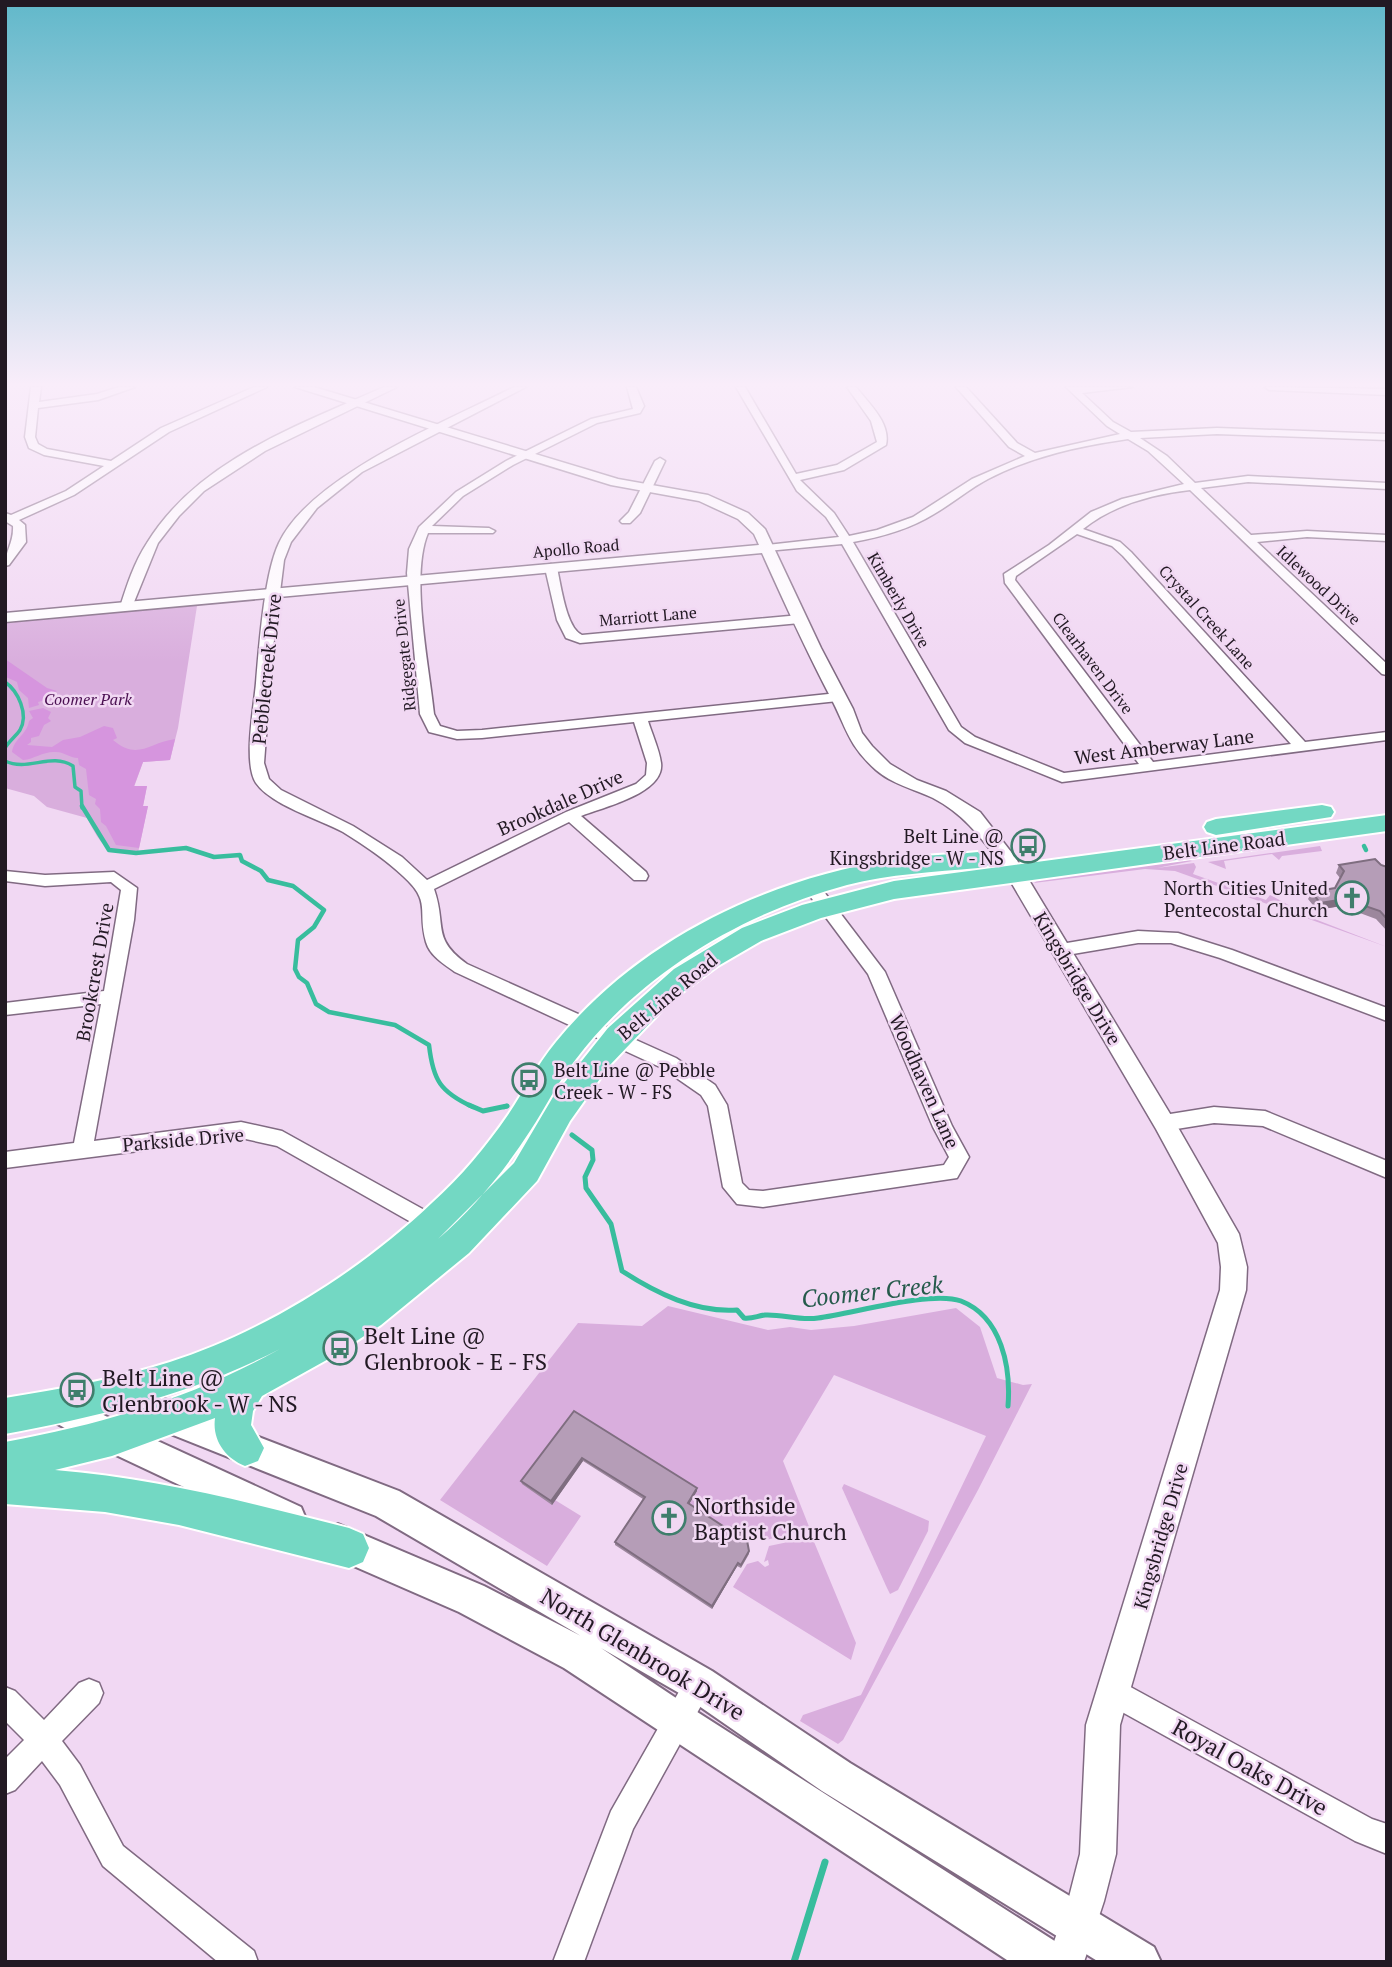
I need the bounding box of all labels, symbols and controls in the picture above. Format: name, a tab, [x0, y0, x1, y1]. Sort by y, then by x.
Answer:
street label: Apollo Road	[532, 533, 620, 563]
street label: Idlewood Drive	[1272, 540, 1366, 630]
street label: Kimberly Drive	[863, 548, 935, 652]
street label: Crystal Creek Lane	[1154, 560, 1260, 674]
street label: Pebblecreek Drive	[246, 592, 286, 746]
street label: Ridgegate Drive	[387, 598, 421, 712]
street label: Marriott Lane	[598, 601, 698, 631]
street label: Clearhaven Drive	[1047, 608, 1139, 718]
park label: Coomer Park	[44, 688, 132, 710]
street label: West Amberway Lane	[1073, 723, 1255, 769]
street label: Brookdale Drive	[493, 763, 627, 841]
place label: Belt Line @ Kingsbridge - W - NS	[830, 823, 1004, 870]
street label: Belt Line Road	[1162, 825, 1287, 865]
bus stop icon: Belt Line @ Kingsbridge - W - NS	[1009, 827, 1047, 865]
place label: North Cities United Pentecostal Church	[1163, 875, 1328, 922]
church icon: North Cities United Pentecostal Church	[1333, 879, 1371, 917]
street label: Brookcrest Drive	[69, 901, 119, 1043]
street label: Kingsbridge Drive	[1028, 907, 1128, 1049]
street label: Belt Line Road	[612, 947, 722, 1045]
street label: Woodhaven Lane	[884, 1010, 966, 1152]
place label: Belt Line @ Pebble Creek - W - FS	[554, 1057, 715, 1104]
bus stop icon: Belt Line @ Pebble Creek - W - FS	[510, 1061, 548, 1099]
street label: Parkside Drive	[121, 1121, 245, 1157]
water label: Coomer Creek	[800, 1268, 945, 1314]
place label: Belt Line @ Glenbrook - E - FS	[364, 1320, 547, 1377]
bus stop icon: Belt Line @ Glenbrook - E - FS	[321, 1329, 359, 1367]
place label: Belt Line @ Glenbrook - W - NS	[102, 1362, 298, 1419]
bus stop icon: Belt Line @ Glenbrook - W - NS	[58, 1371, 96, 1409]
street label: Kingsbridge Drive	[1127, 1460, 1193, 1612]
place label: Northside Baptist Church	[694, 1490, 847, 1547]
church icon: Northside Baptist Church	[650, 1499, 688, 1537]
street label: North Glenbrook Drive	[535, 1581, 751, 1727]
street label: Royal Oaks Drive	[1167, 1711, 1333, 1823]

